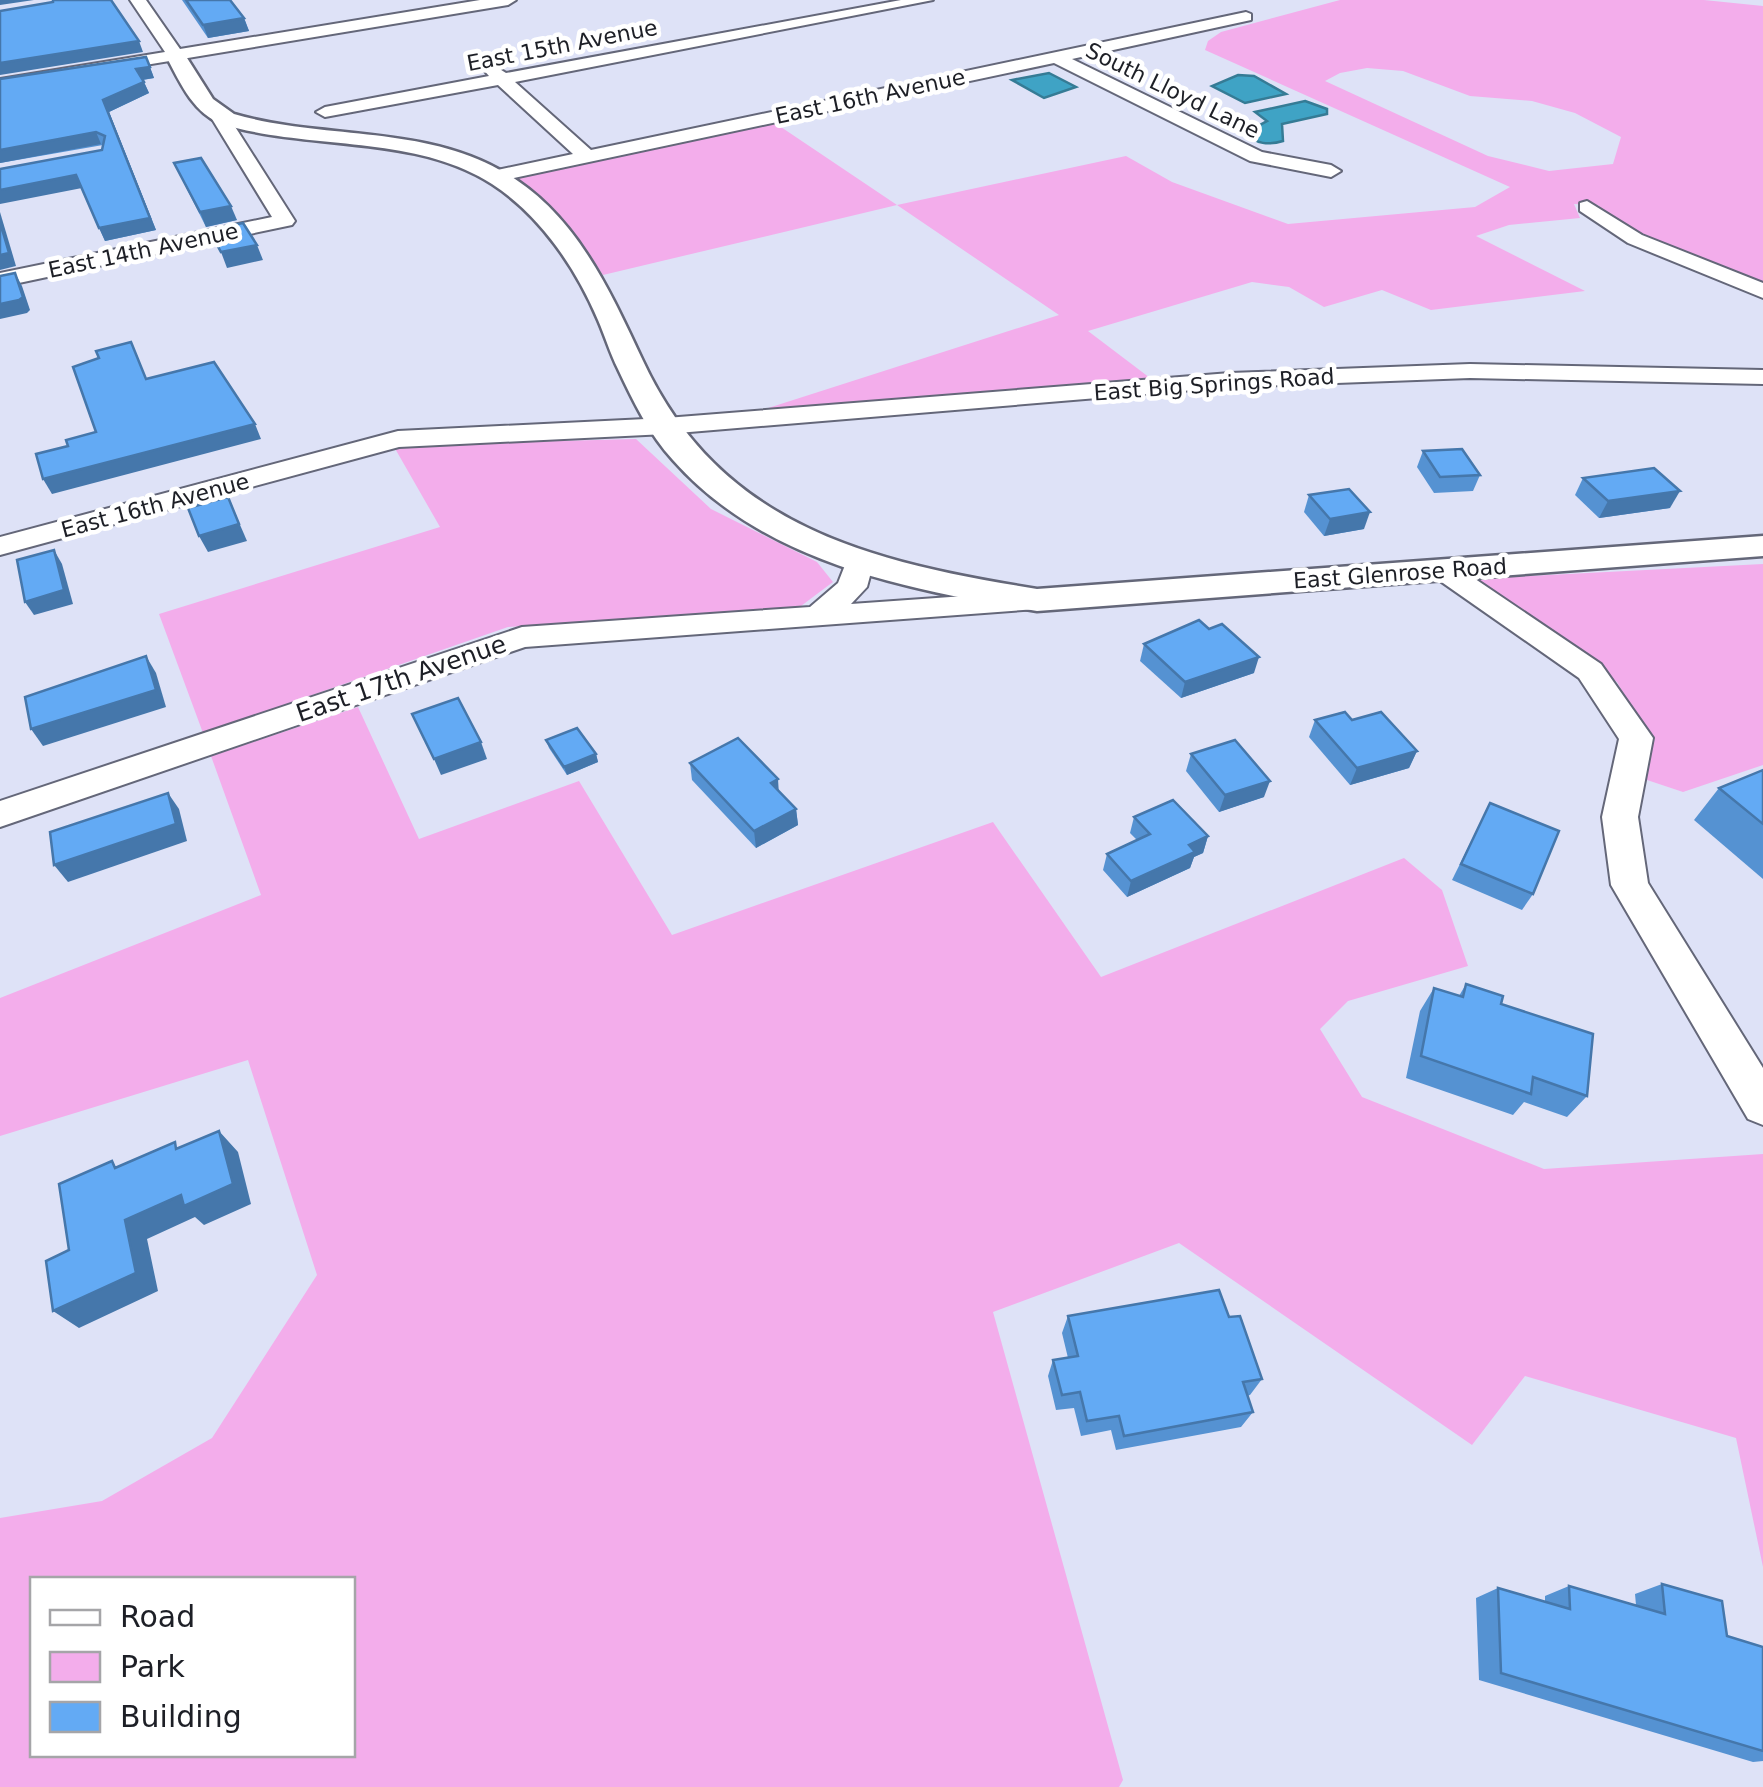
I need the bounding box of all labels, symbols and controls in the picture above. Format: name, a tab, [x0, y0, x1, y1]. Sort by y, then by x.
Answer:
street label: East 15th Avenue	[465, 15, 660, 76]
street label: South Lloyd Lane	[1082, 38, 1264, 143]
street label: East 16th Avenue	[773, 64, 967, 129]
street label: East 14th Avenue	[46, 218, 240, 283]
street label: East Big Springs Road	[1093, 364, 1335, 405]
street label: East 16th Avenue	[58, 468, 252, 543]
street label: East Glenrose Road	[1292, 554, 1508, 593]
street label: East 17th Avenue	[292, 629, 510, 728]
legend	[30, 1577, 355, 1757]
text: Road	[120, 1599, 195, 1634]
text: Park	[120, 1649, 185, 1684]
text: Building	[120, 1699, 242, 1734]

